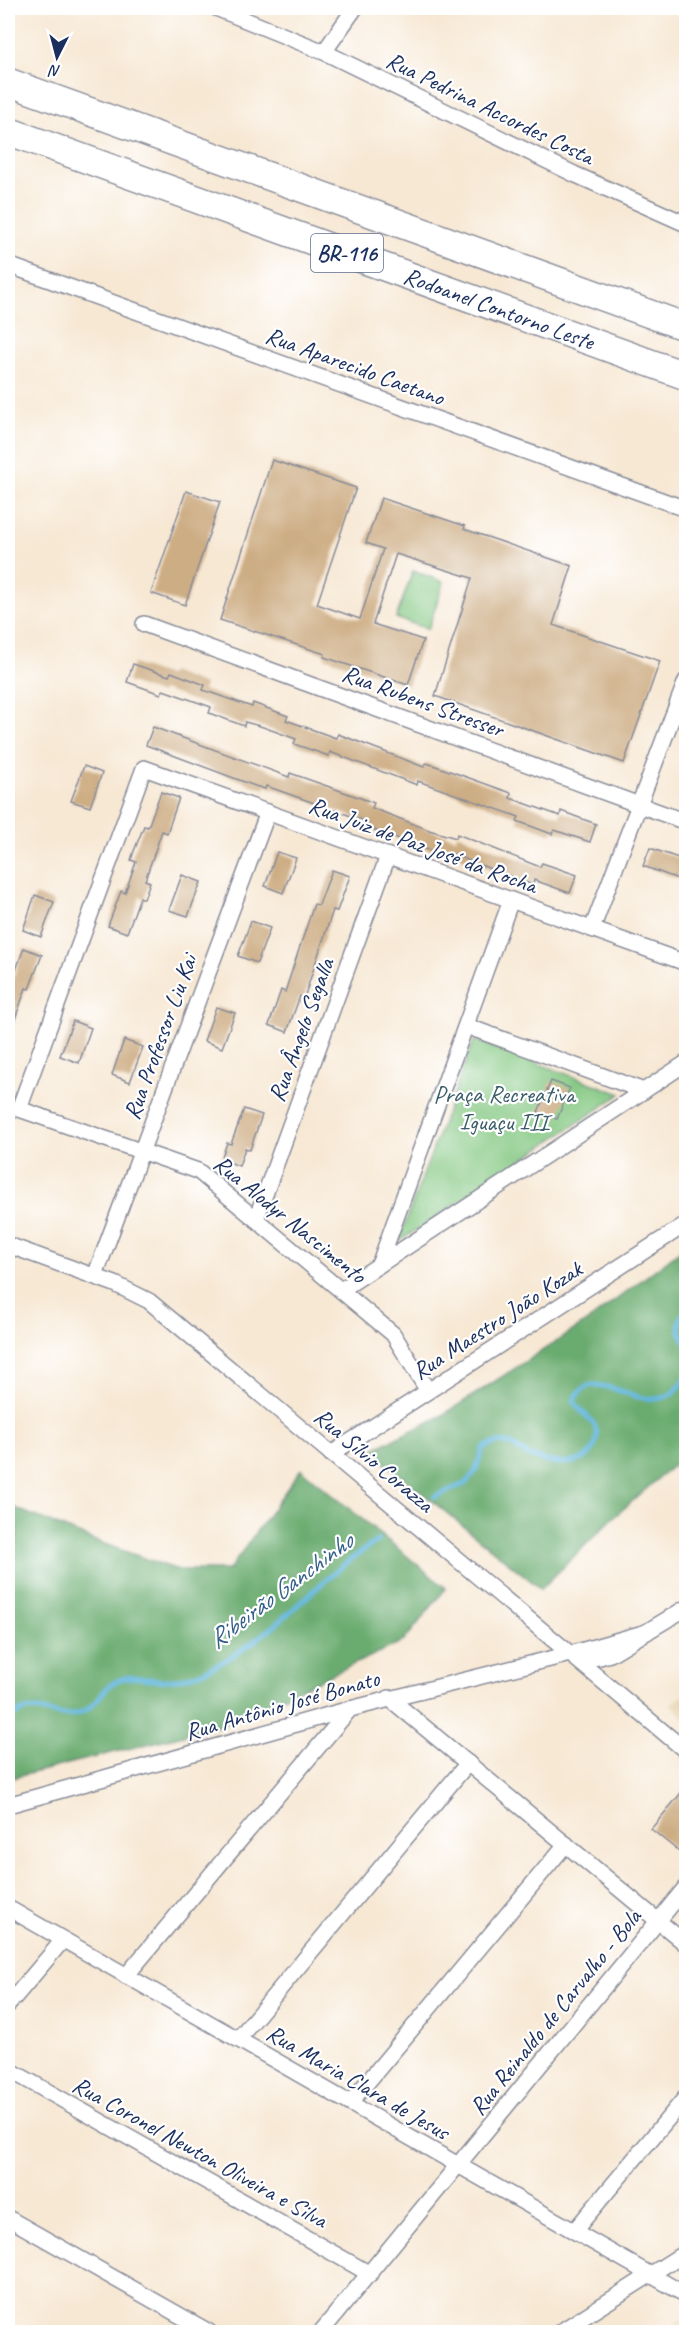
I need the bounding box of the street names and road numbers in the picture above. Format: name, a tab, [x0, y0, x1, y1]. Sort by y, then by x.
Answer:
street label: Rua Pedrina Accordes Costa	[381, 45, 601, 172]
road number: BR-116	[311, 234, 383, 272]
street label: Rodoanel Contorno Leste	[400, 260, 600, 357]
street label: Rua Aparecido Caetano	[262, 320, 450, 413]
street label: Rua Rubens Stresser	[338, 658, 510, 745]
street label: Rua Juiz de Paz José da Rocha	[305, 790, 543, 901]
street label: Rua Professor Liu Kai	[116, 947, 205, 1123]
street label: Rua Ângelo Segalla	[261, 953, 341, 1106]
street label: Rua Alodyr Nascimento	[207, 1148, 374, 1291]
street label: Rua Maestro João Kozak	[406, 1253, 590, 1386]
street label: Rua Sílvio Corazza	[308, 1401, 441, 1520]
street label: Rua Antônio José Bonato	[182, 1663, 384, 1747]
street label: Rua Reinaldo de Carvalho - Bola	[463, 1902, 648, 2121]
street label: Rua Maria Clara de Jesus	[261, 2017, 456, 2147]
street label: Rua Coronel Newton Oliveira e Silva	[67, 2069, 334, 2235]

